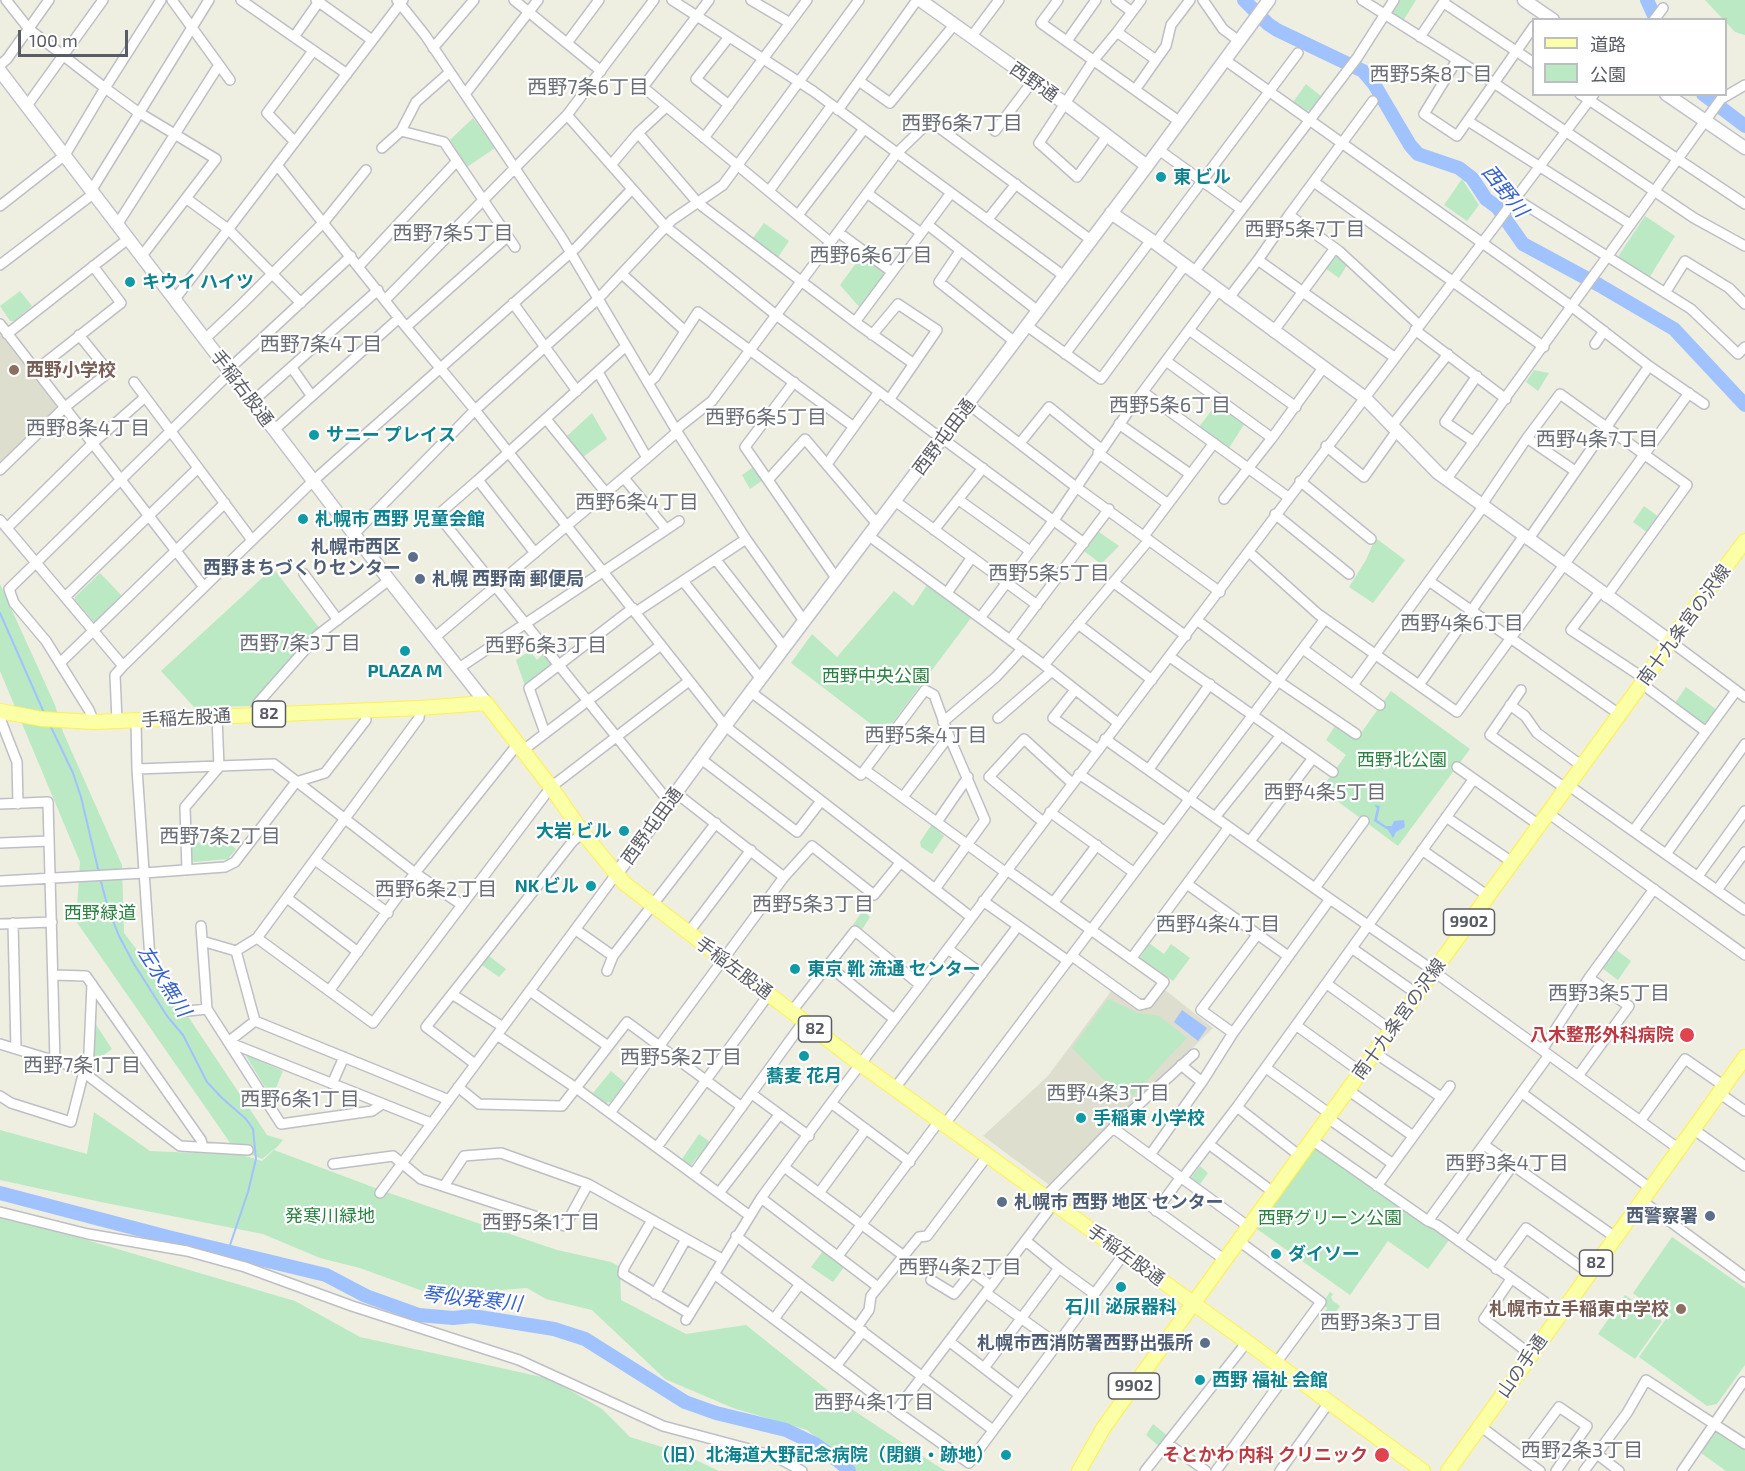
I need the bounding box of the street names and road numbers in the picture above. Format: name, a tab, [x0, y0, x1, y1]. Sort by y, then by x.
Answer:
street label: 西野通	[1006, 58, 1062, 106]
street label: 手稲右股通	[206, 346, 278, 430]
street label: 西野屯田通	[908, 395, 980, 479]
street label: 南十九条宮の沢線	[1633, 560, 1735, 690]
road number: 82	[252, 701, 286, 727]
street label: 手稲左股通	[140, 705, 232, 731]
street label: 西野屯田通	[617, 783, 687, 869]
road number: 9902	[1444, 909, 1494, 935]
street label: 手稲左股通	[692, 932, 776, 1004]
street label: 南十九条宮の沢線	[1348, 954, 1450, 1084]
road number: 82	[798, 1016, 832, 1042]
street label: 手稲左股通	[1083, 1220, 1169, 1290]
road number: 82	[1580, 1250, 1612, 1276]
street label: 山の手通	[1493, 1330, 1551, 1402]
road number: 9902	[1108, 1373, 1160, 1399]

